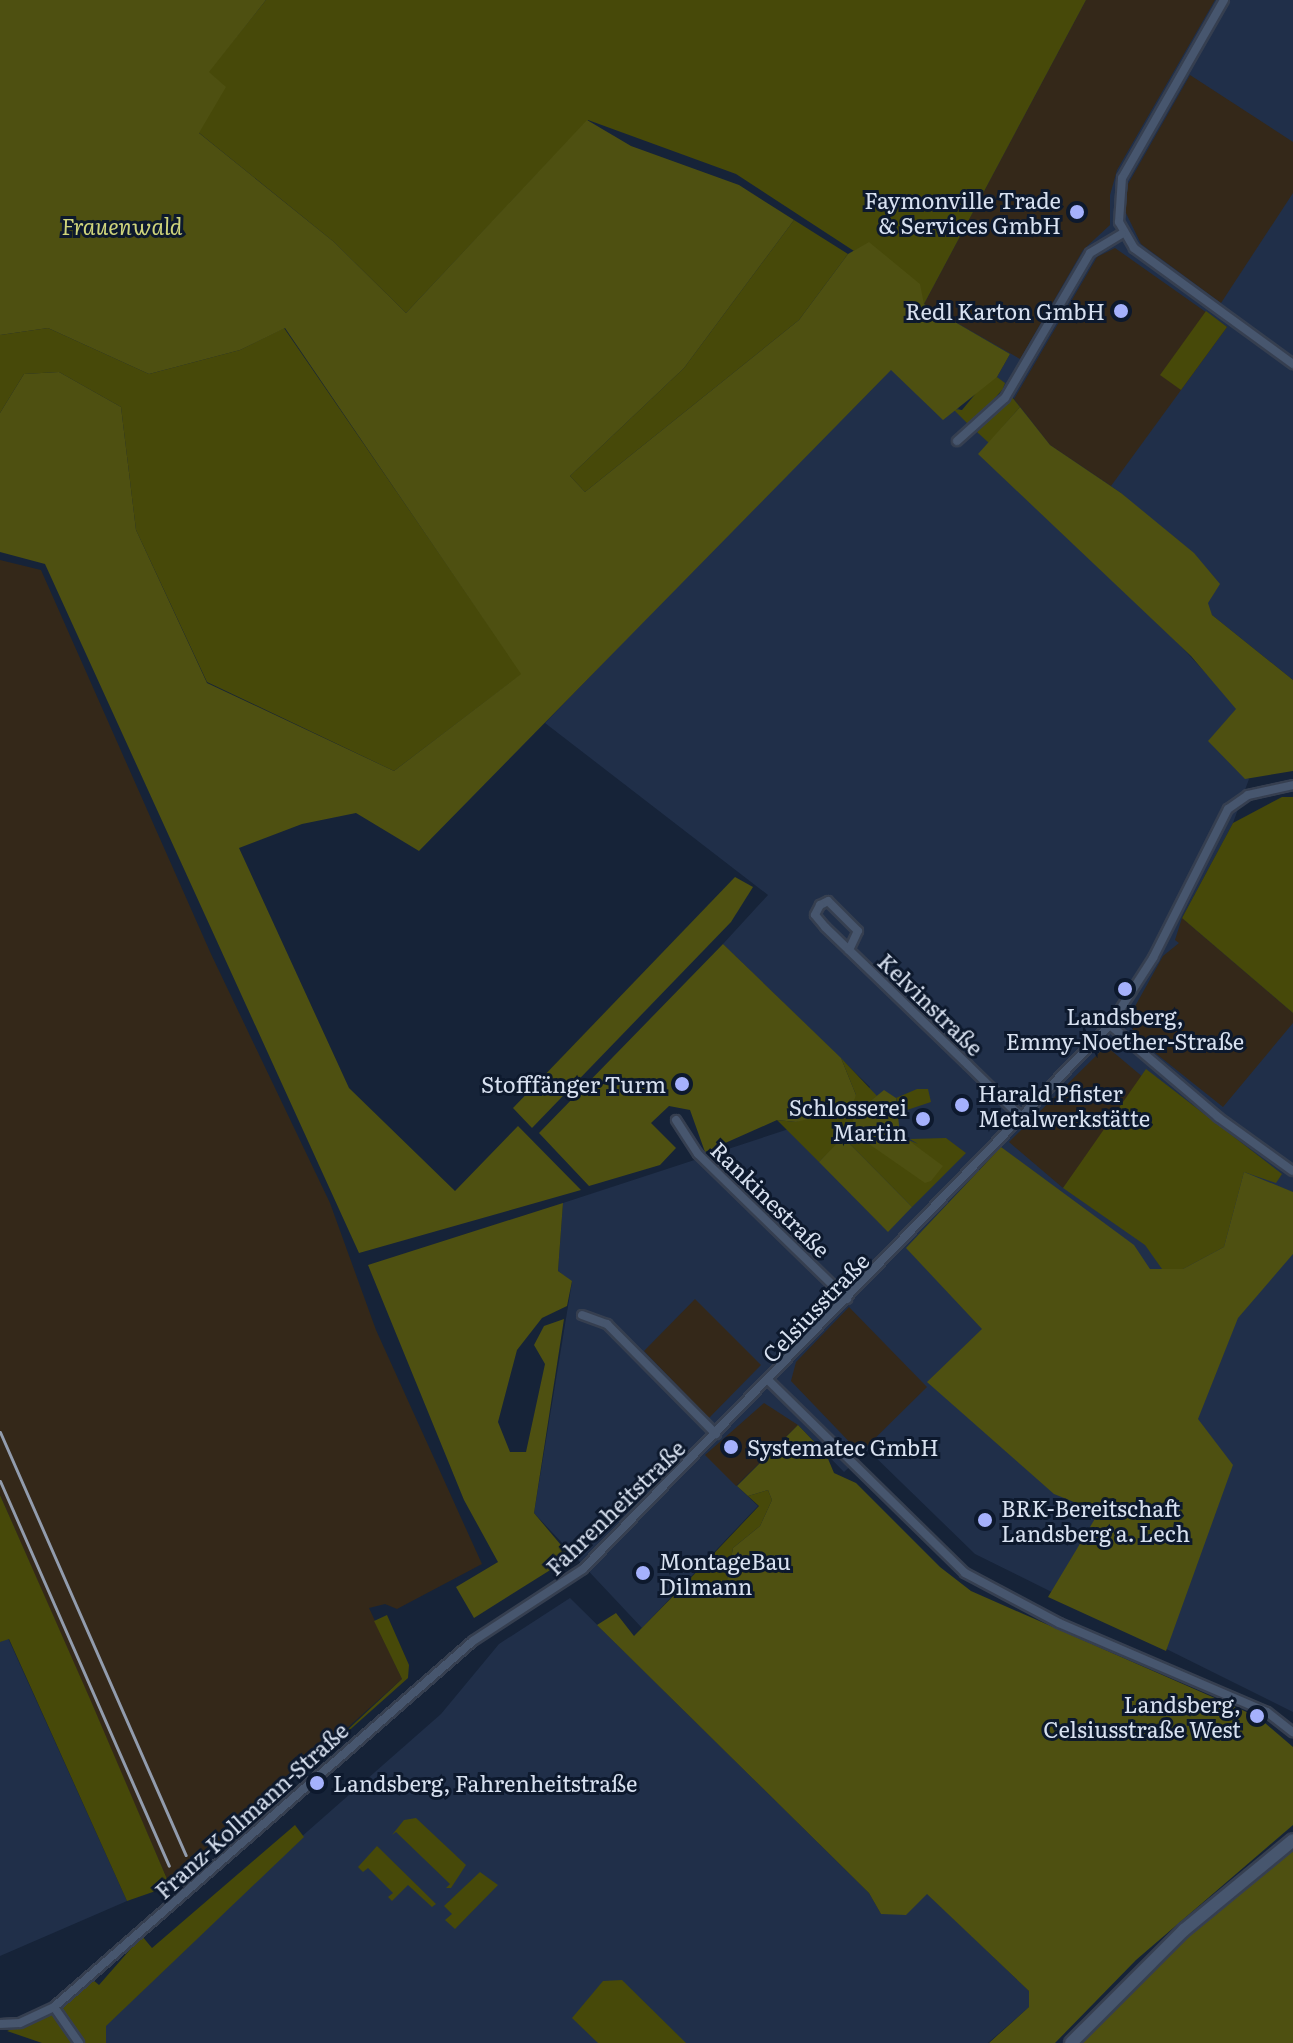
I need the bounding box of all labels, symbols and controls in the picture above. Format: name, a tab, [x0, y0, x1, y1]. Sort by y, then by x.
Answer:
place label: Faymonville Trade & Services GmbH	[864, 186, 1061, 238]
marker: Faymonville Trade & Services GmbH	[1068, 203, 1086, 221]
park label: Frauenwald	[62, 213, 182, 239]
place label: Redl Karton GmbH	[905, 298, 1105, 324]
marker: Redl Karton GmbH	[1112, 302, 1130, 320]
street label: Kelvinstraße	[873, 948, 989, 1060]
marker: Landsberg, Emmy-Noether-Straße	[1116, 980, 1134, 998]
place label: Landsberg, Emmy-Noether-Straße	[1006, 1002, 1244, 1054]
place label: Stofffänger Turm	[481, 1071, 666, 1097]
marker: Stofffänger Turm	[673, 1075, 691, 1093]
place label: Harald Pfister Metalwerkstätte	[978, 1079, 1150, 1130]
place label: Schlosserei Martin	[789, 1093, 907, 1144]
marker: Harald Pfister Metalwerkstätte	[953, 1096, 971, 1114]
marker: Schlosserei Martin	[914, 1110, 932, 1128]
street label: Rankinestraße	[706, 1136, 836, 1262]
street label: Celsiusstraße	[756, 1247, 874, 1367]
street label: Fahrenheitstraße	[540, 1434, 690, 1580]
place label: Systematec GmbH	[747, 1434, 939, 1460]
marker: Systematec GmbH	[722, 1438, 740, 1456]
place label: BRK-Bereitschaft Landsberg a. Lech	[1001, 1494, 1190, 1546]
marker: BRK-Bereitschaft Landsberg a. Lech	[976, 1511, 994, 1529]
place label: MontageBau Dilmann	[659, 1547, 791, 1598]
marker: MontageBau Dilmann	[634, 1564, 652, 1582]
place label: Landsberg, Celsiusstraße West	[1043, 1690, 1241, 1742]
marker: Landsberg, Celsiusstraße West	[1248, 1707, 1266, 1725]
street label: Franz-Kollmann-Straße	[149, 1716, 353, 1904]
place label: Landsberg, Fahrenheitstraße	[333, 1770, 637, 1796]
marker: Landsberg, Fahrenheitstraße	[308, 1774, 326, 1792]

